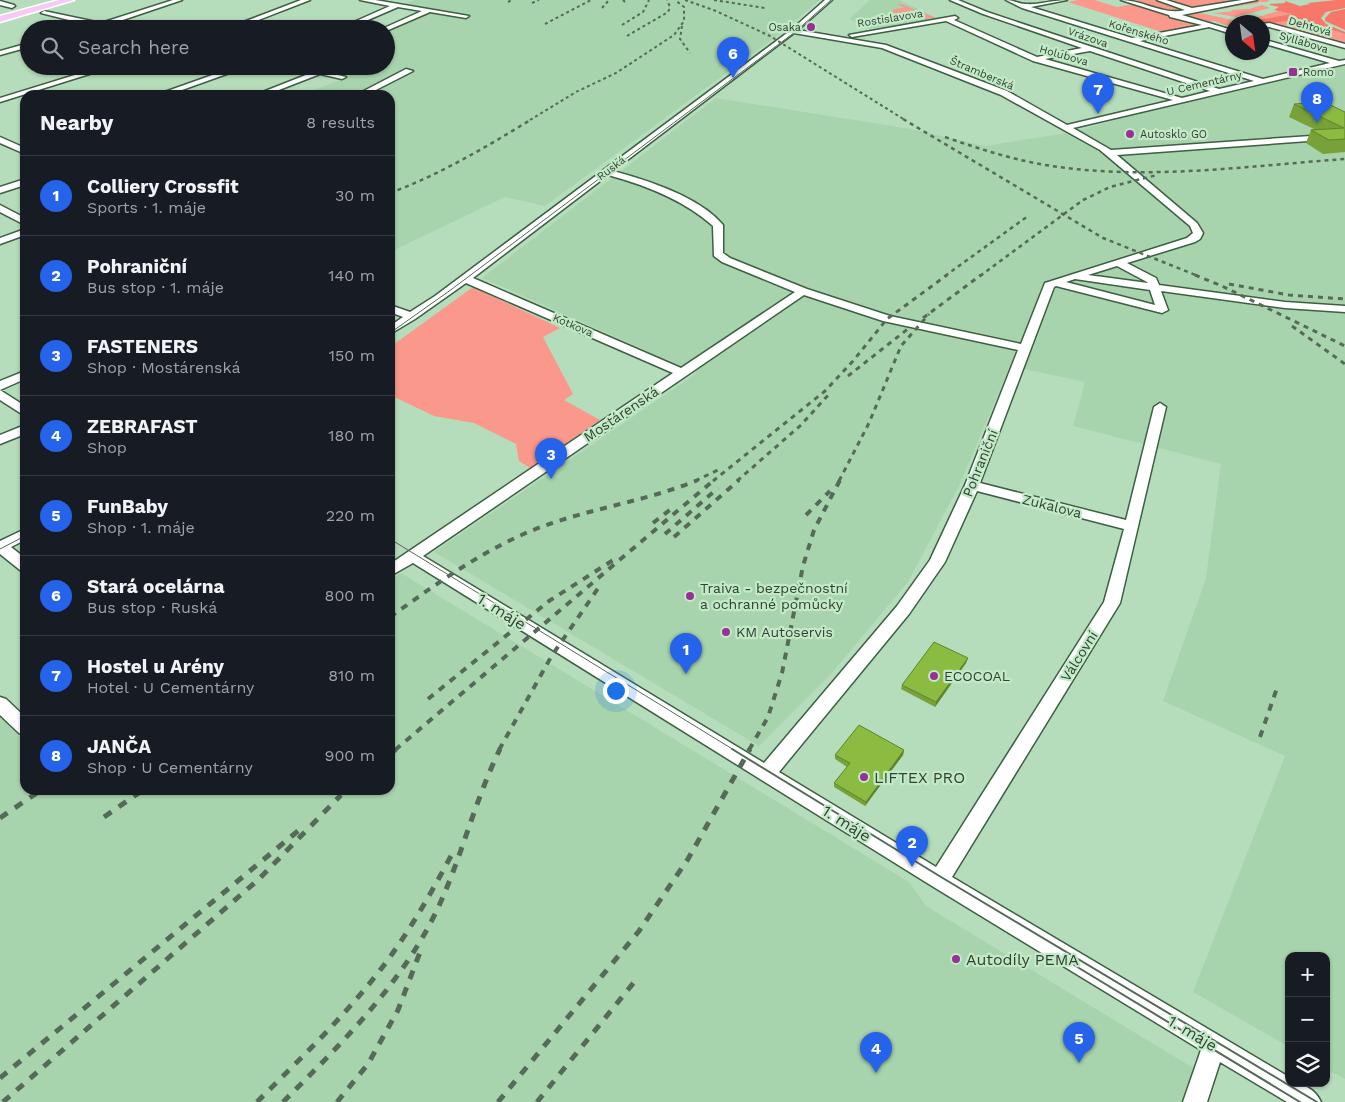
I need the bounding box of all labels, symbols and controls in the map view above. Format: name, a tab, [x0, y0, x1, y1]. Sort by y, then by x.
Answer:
street label: Rostislavova	[856, 7, 924, 30]
street label: Dehtová	[1287, 14, 1333, 39]
north arrow	[1225, 15, 1270, 60]
street label: Kořenského	[1107, 17, 1171, 48]
search box	[20, 20, 395, 75]
place label: Osaka	[768, 21, 801, 34]
marker: Osaka	[805, 21, 817, 33]
street label: Vrázova	[1066, 25, 1110, 50]
street label: Syllabova	[1278, 29, 1330, 56]
icon: search	[38, 34, 66, 62]
text: Search here	[78, 36, 189, 59]
pin: 6	[717, 37, 749, 78]
street label: Holubova	[1038, 42, 1090, 69]
street label: Štramberská	[948, 53, 1016, 93]
marker: Romo	[1287, 66, 1299, 78]
place label: Romo	[1303, 66, 1334, 79]
street label: U Cementárny	[1165, 68, 1243, 98]
pin: 7	[1082, 73, 1114, 114]
pin: 8	[1301, 82, 1333, 123]
text: Nearby	[40, 110, 113, 135]
text: 8 results	[306, 113, 375, 132]
marker: Autosklo GO	[1124, 128, 1136, 140]
place label: Autosklo GO	[1140, 128, 1207, 141]
street label: Ruská	[595, 154, 628, 183]
text: Colliery Crossfit	[87, 175, 239, 198]
text: 1	[53, 186, 59, 205]
text: 30 m	[335, 186, 375, 205]
text: Sports · 1. máje	[87, 198, 206, 217]
text: Pohraniční	[87, 255, 187, 278]
text: 2	[51, 266, 61, 285]
text: 140 m	[328, 266, 375, 285]
text: Bus stop · 1. máje	[87, 278, 224, 297]
street label: Kotkova	[551, 311, 595, 340]
text: FASTENERS	[87, 335, 198, 358]
text: 3	[51, 346, 61, 365]
text: 150 m	[329, 346, 375, 365]
text: Shop · Mostárenská	[87, 358, 240, 377]
street label: Mostárenská	[581, 383, 661, 445]
text: ZEBRAFAST	[87, 415, 198, 438]
text: 4	[51, 426, 61, 445]
text: 180 m	[328, 426, 375, 445]
street label: Pohraniční	[959, 427, 1001, 499]
text: Shop	[87, 438, 127, 457]
pin: 3	[535, 438, 567, 479]
street label: Zukalova	[1021, 491, 1083, 521]
text: FunBaby	[87, 495, 168, 518]
text: 5	[51, 506, 61, 525]
text: 220 m	[326, 506, 375, 525]
text: Shop · 1. máje	[87, 518, 195, 537]
text: Stará ocelárna	[87, 575, 225, 598]
place label: Traiva - bezpečnostní a ochranné pomůcky	[700, 580, 848, 612]
text: 6	[51, 586, 61, 605]
text: 800 m	[325, 586, 375, 605]
street label: 1. máje	[474, 589, 530, 634]
marker: Traiva - bezpečnostní a ochranné pomůcky	[684, 590, 696, 602]
text: Bus stop · Ruská	[87, 598, 217, 617]
place label: KM Autoservis	[736, 624, 833, 640]
marker: KM Autoservis	[720, 626, 732, 638]
street label: Válcovní	[1057, 628, 1101, 684]
pin: 1	[670, 633, 702, 674]
text: Hostel u Arény	[87, 655, 224, 678]
text: 7	[51, 666, 61, 685]
text: 810 m	[328, 666, 375, 685]
place label: ECOCOAL	[944, 668, 1010, 684]
marker: ECOCOAL	[928, 670, 940, 682]
text: Hotel · U Cementárny	[87, 678, 254, 697]
your location	[603, 678, 629, 704]
text: JANČA	[87, 735, 151, 758]
text: 8	[51, 746, 61, 765]
text: 900 m	[325, 746, 375, 765]
text: Shop · U Cementárny	[87, 758, 253, 777]
place label: LIFTEX PRO	[874, 768, 965, 787]
marker: LIFTEX PRO	[858, 771, 870, 783]
street label: 1. máje	[819, 801, 875, 846]
pin: 2	[896, 826, 928, 867]
place label: Autodíly PEMA	[966, 950, 1079, 969]
map controls	[1285, 952, 1330, 1087]
button: +	[1285, 952, 1330, 997]
marker: Autodíly PEMA	[950, 953, 962, 965]
button: −	[1285, 997, 1330, 1042]
street label: 1. máje	[1165, 1011, 1221, 1055]
pin: 5	[1063, 1022, 1095, 1063]
pin: 4	[860, 1032, 892, 1073]
button: layers	[1285, 1042, 1330, 1087]

